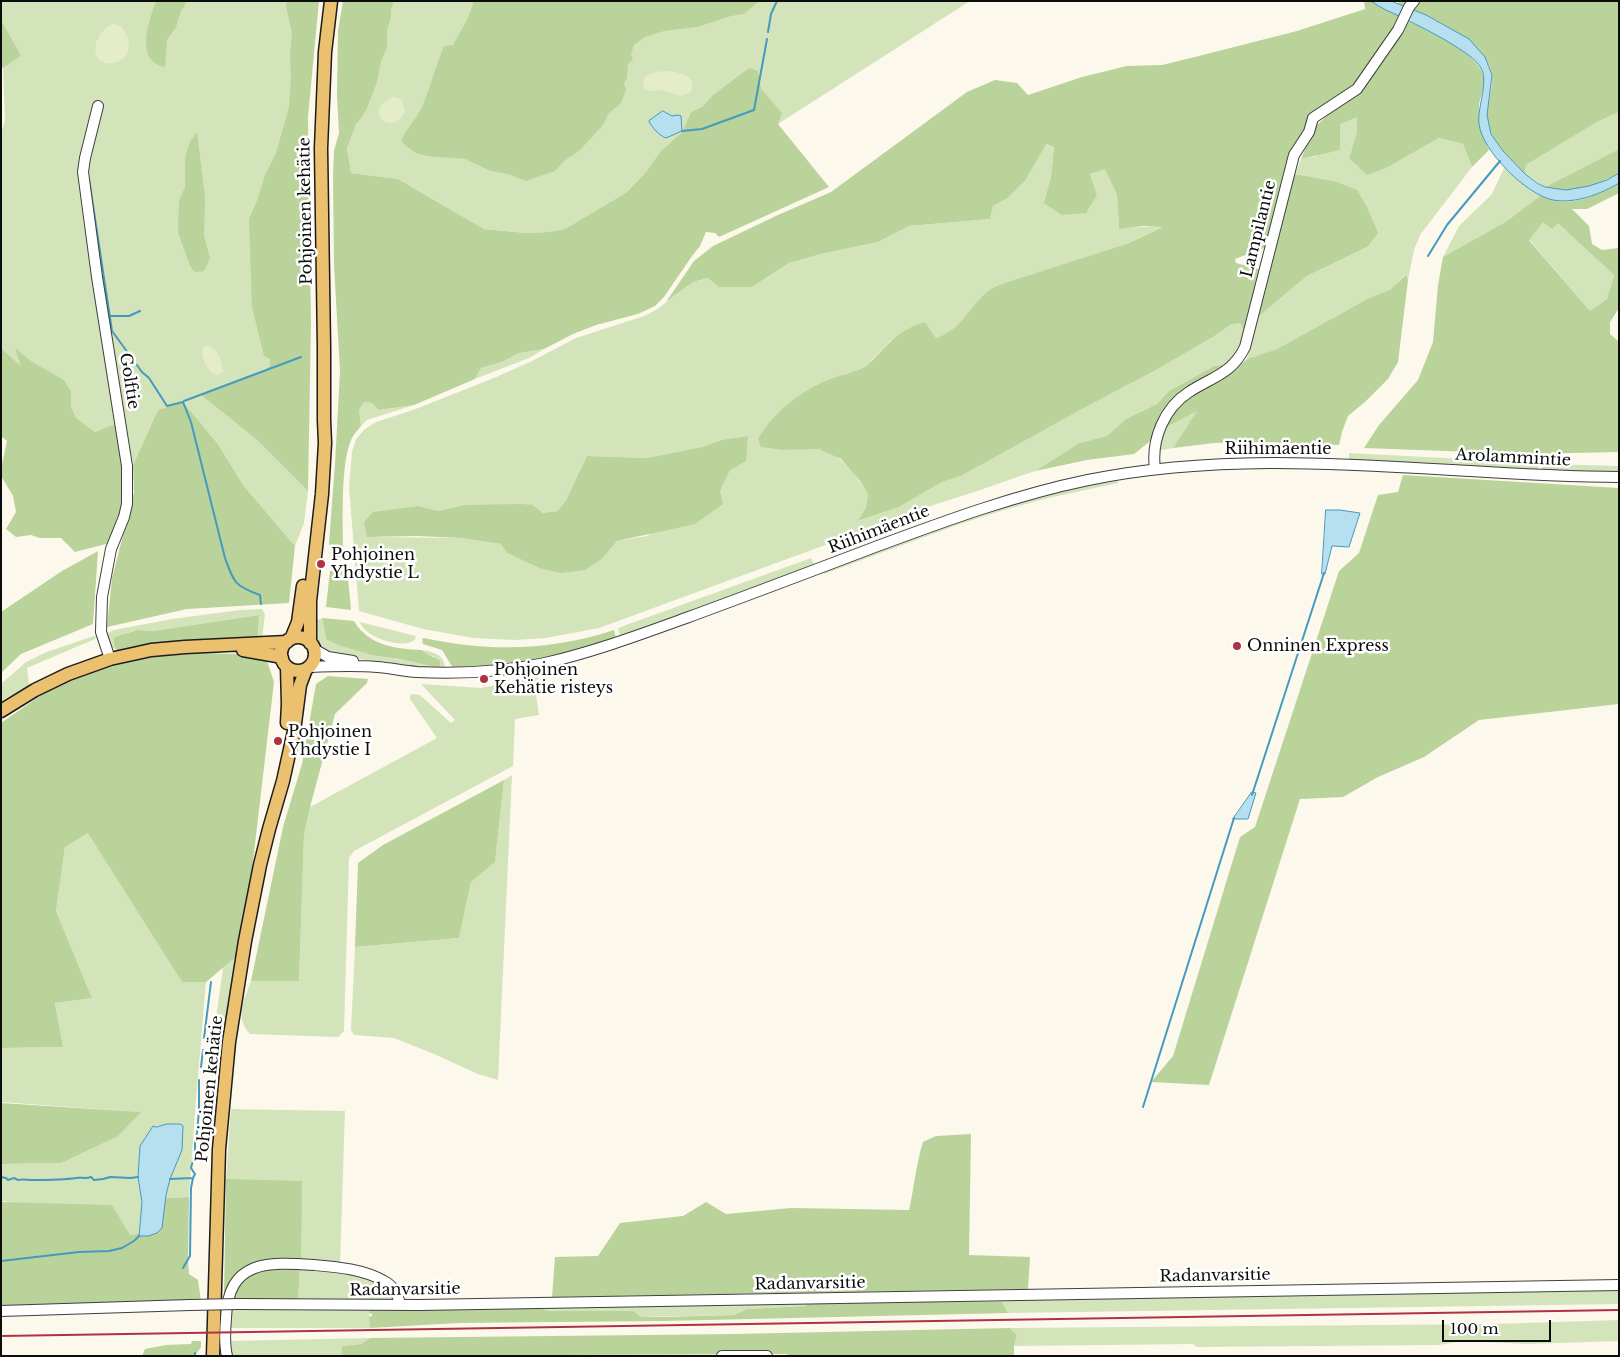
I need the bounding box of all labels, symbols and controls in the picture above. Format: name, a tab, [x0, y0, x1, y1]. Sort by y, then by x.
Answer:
street label: Pohjoinen kehätie	[295, 137, 317, 285]
street label: Lampilantie	[1238, 178, 1280, 280]
street label: Golftie	[115, 351, 143, 411]
street label: Riihimäentie	[1225, 439, 1331, 459]
street label: Arolammintie	[1455, 445, 1571, 471]
street label: Riihimäentie	[826, 502, 932, 558]
place label: Pohjoinen Yhdystie L	[331, 545, 419, 583]
marker: Pohjoinen Yhdystie L	[315, 558, 327, 570]
place label: Onninen Express	[1247, 636, 1389, 656]
marker: Onninen Express	[1231, 640, 1243, 652]
place label: Pohjoinen Kehätie risteys	[494, 660, 613, 698]
marker: Pohjoinen Kehätie risteys	[478, 673, 490, 685]
place label: Pohjoinen Yhdystie I	[288, 722, 372, 760]
marker: Pohjoinen Yhdystie I	[272, 735, 284, 747]
street label: Pohjoinen kehätie	[193, 1015, 227, 1163]
street label: Radanvarsitie	[1159, 1265, 1271, 1287]
street label: Radanvarsitie	[754, 1273, 866, 1295]
street label: Radanvarsitie	[349, 1279, 461, 1301]
scale bar	[1445, 1310, 1554, 1342]
text: 100 m	[1450, 1319, 1499, 1338]

